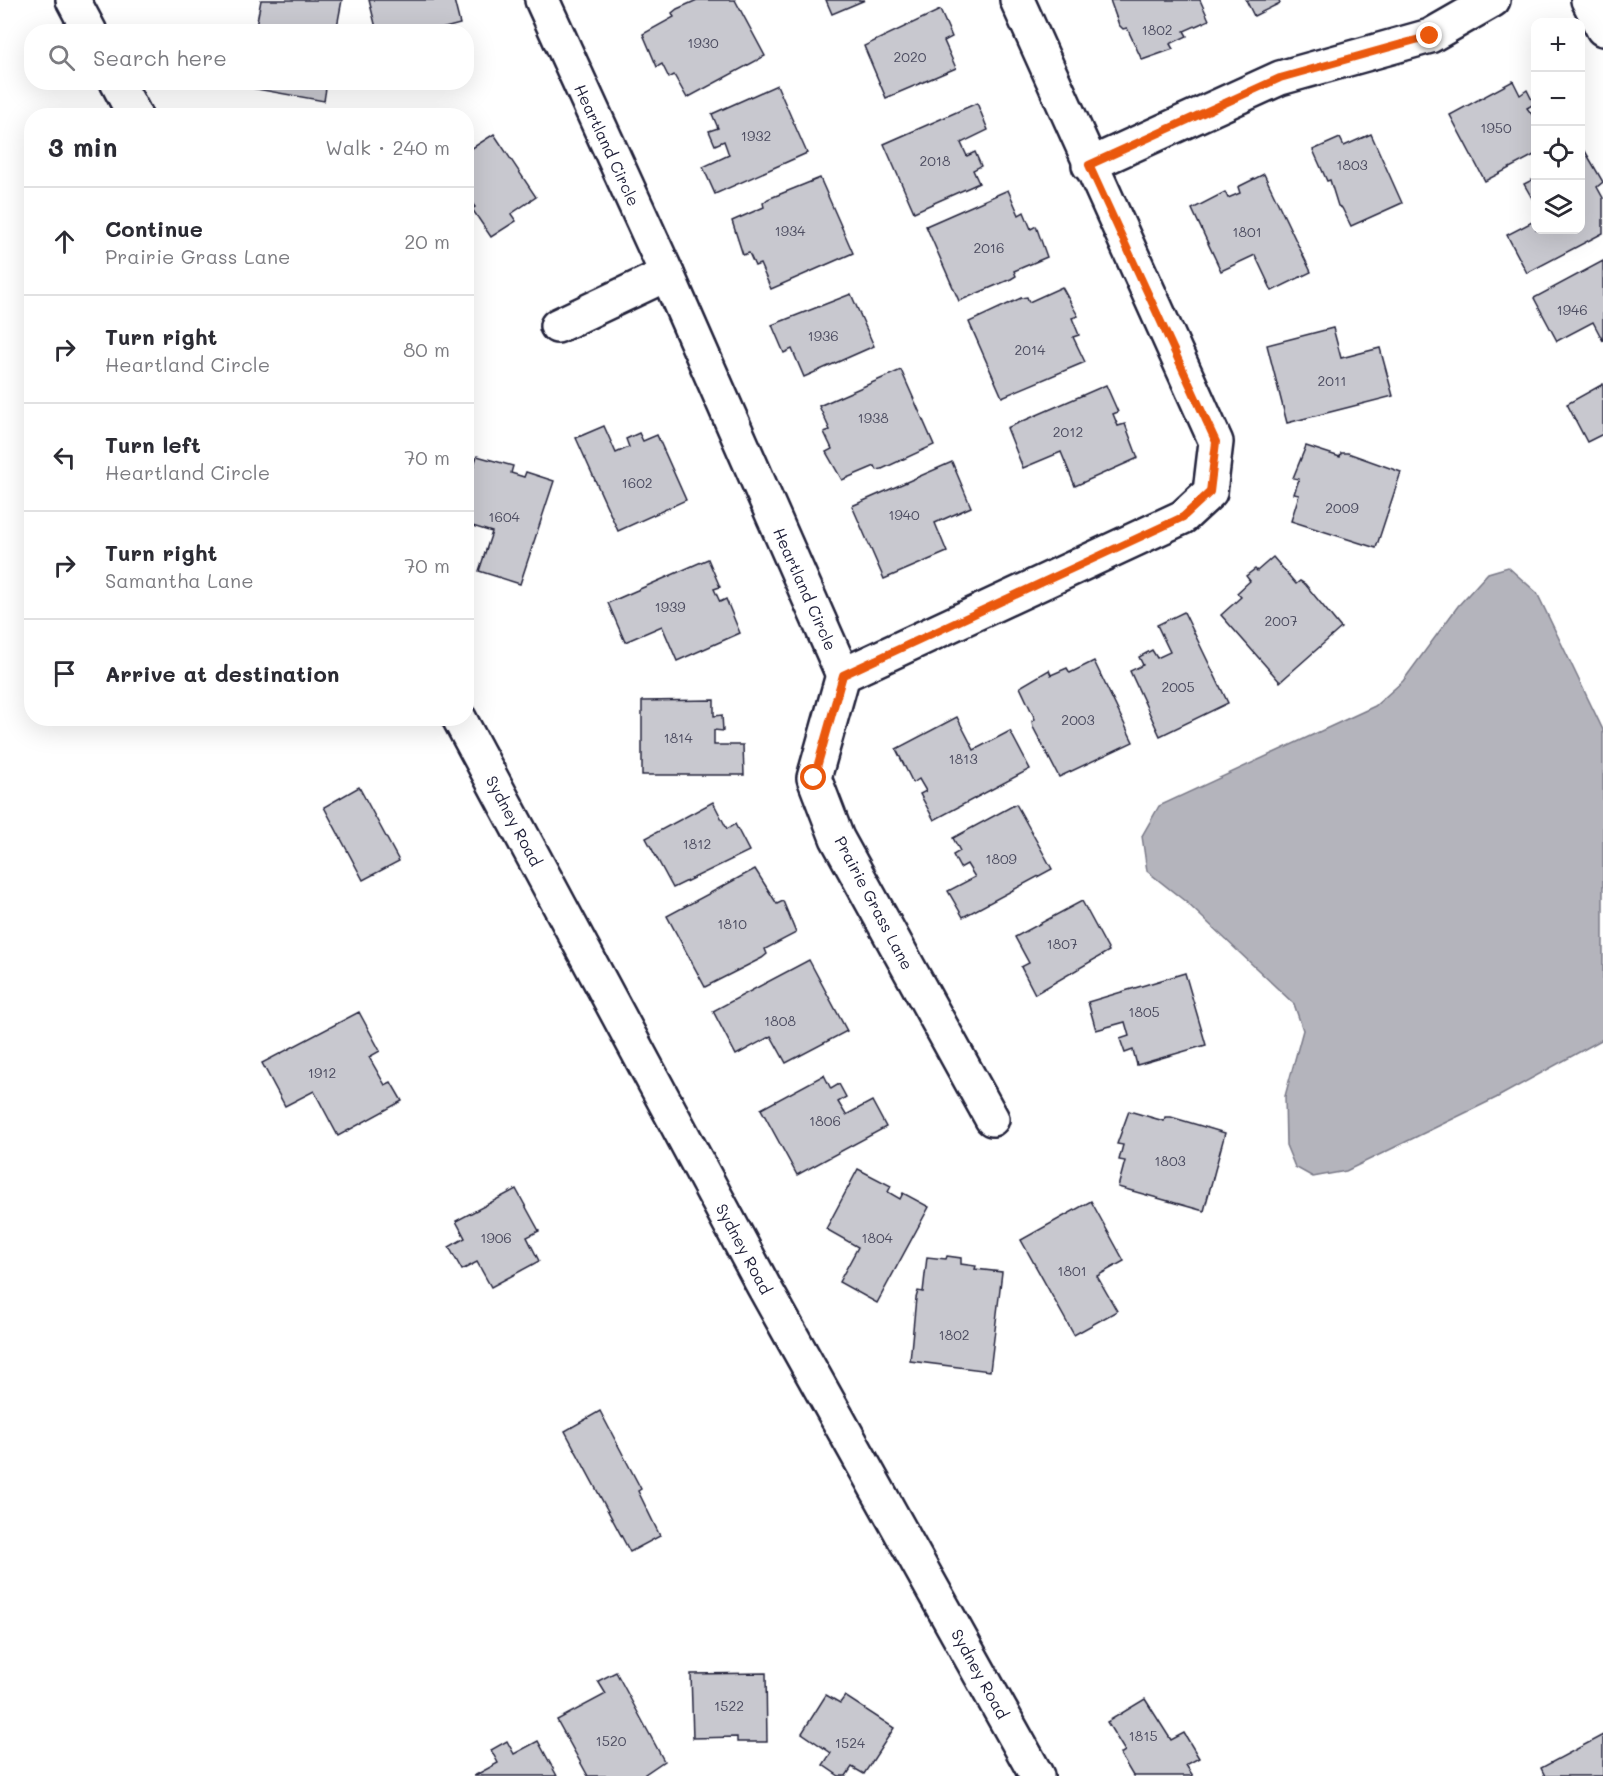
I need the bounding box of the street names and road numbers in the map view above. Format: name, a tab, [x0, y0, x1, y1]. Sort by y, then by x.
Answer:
street label: Heartland Circle	[570, 80, 645, 209]
street label: Heartland Circle	[769, 524, 842, 653]
street label: Sydney Road	[482, 772, 547, 870]
street label: Prairie Grass Lane	[830, 832, 919, 973]
street label: Sydney Road	[712, 1200, 777, 1298]
street label: Sydney Road	[947, 1625, 1014, 1722]

